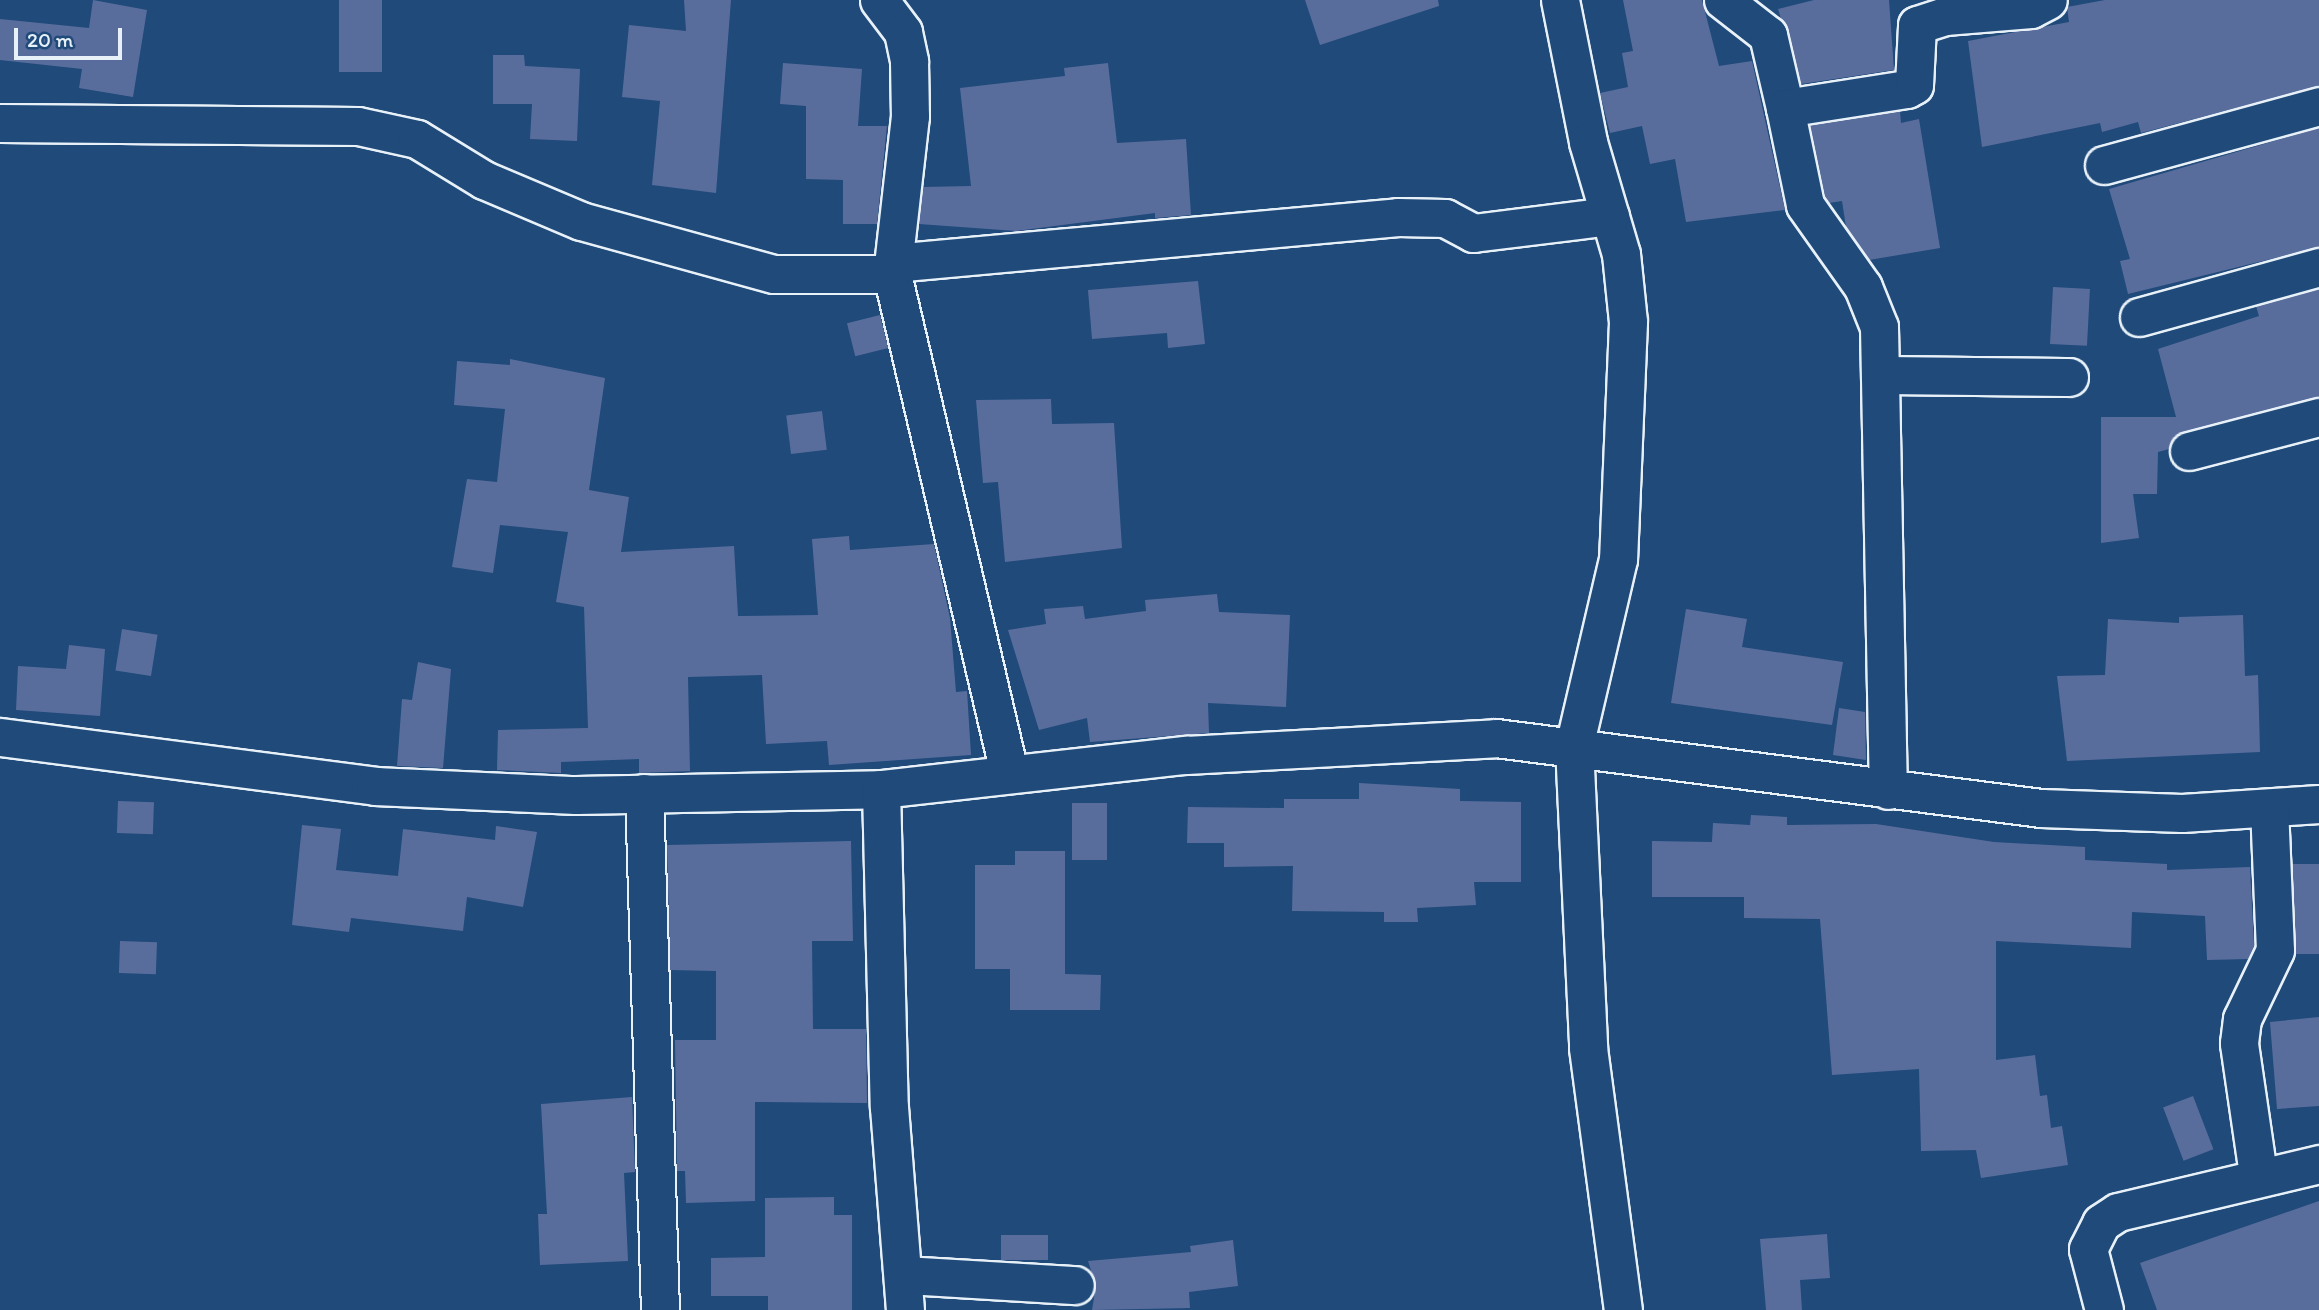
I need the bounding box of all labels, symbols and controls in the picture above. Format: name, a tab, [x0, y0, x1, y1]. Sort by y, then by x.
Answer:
scale bar	[18, 14, 126, 58]
text: 20 m	[27, 27, 73, 52]

